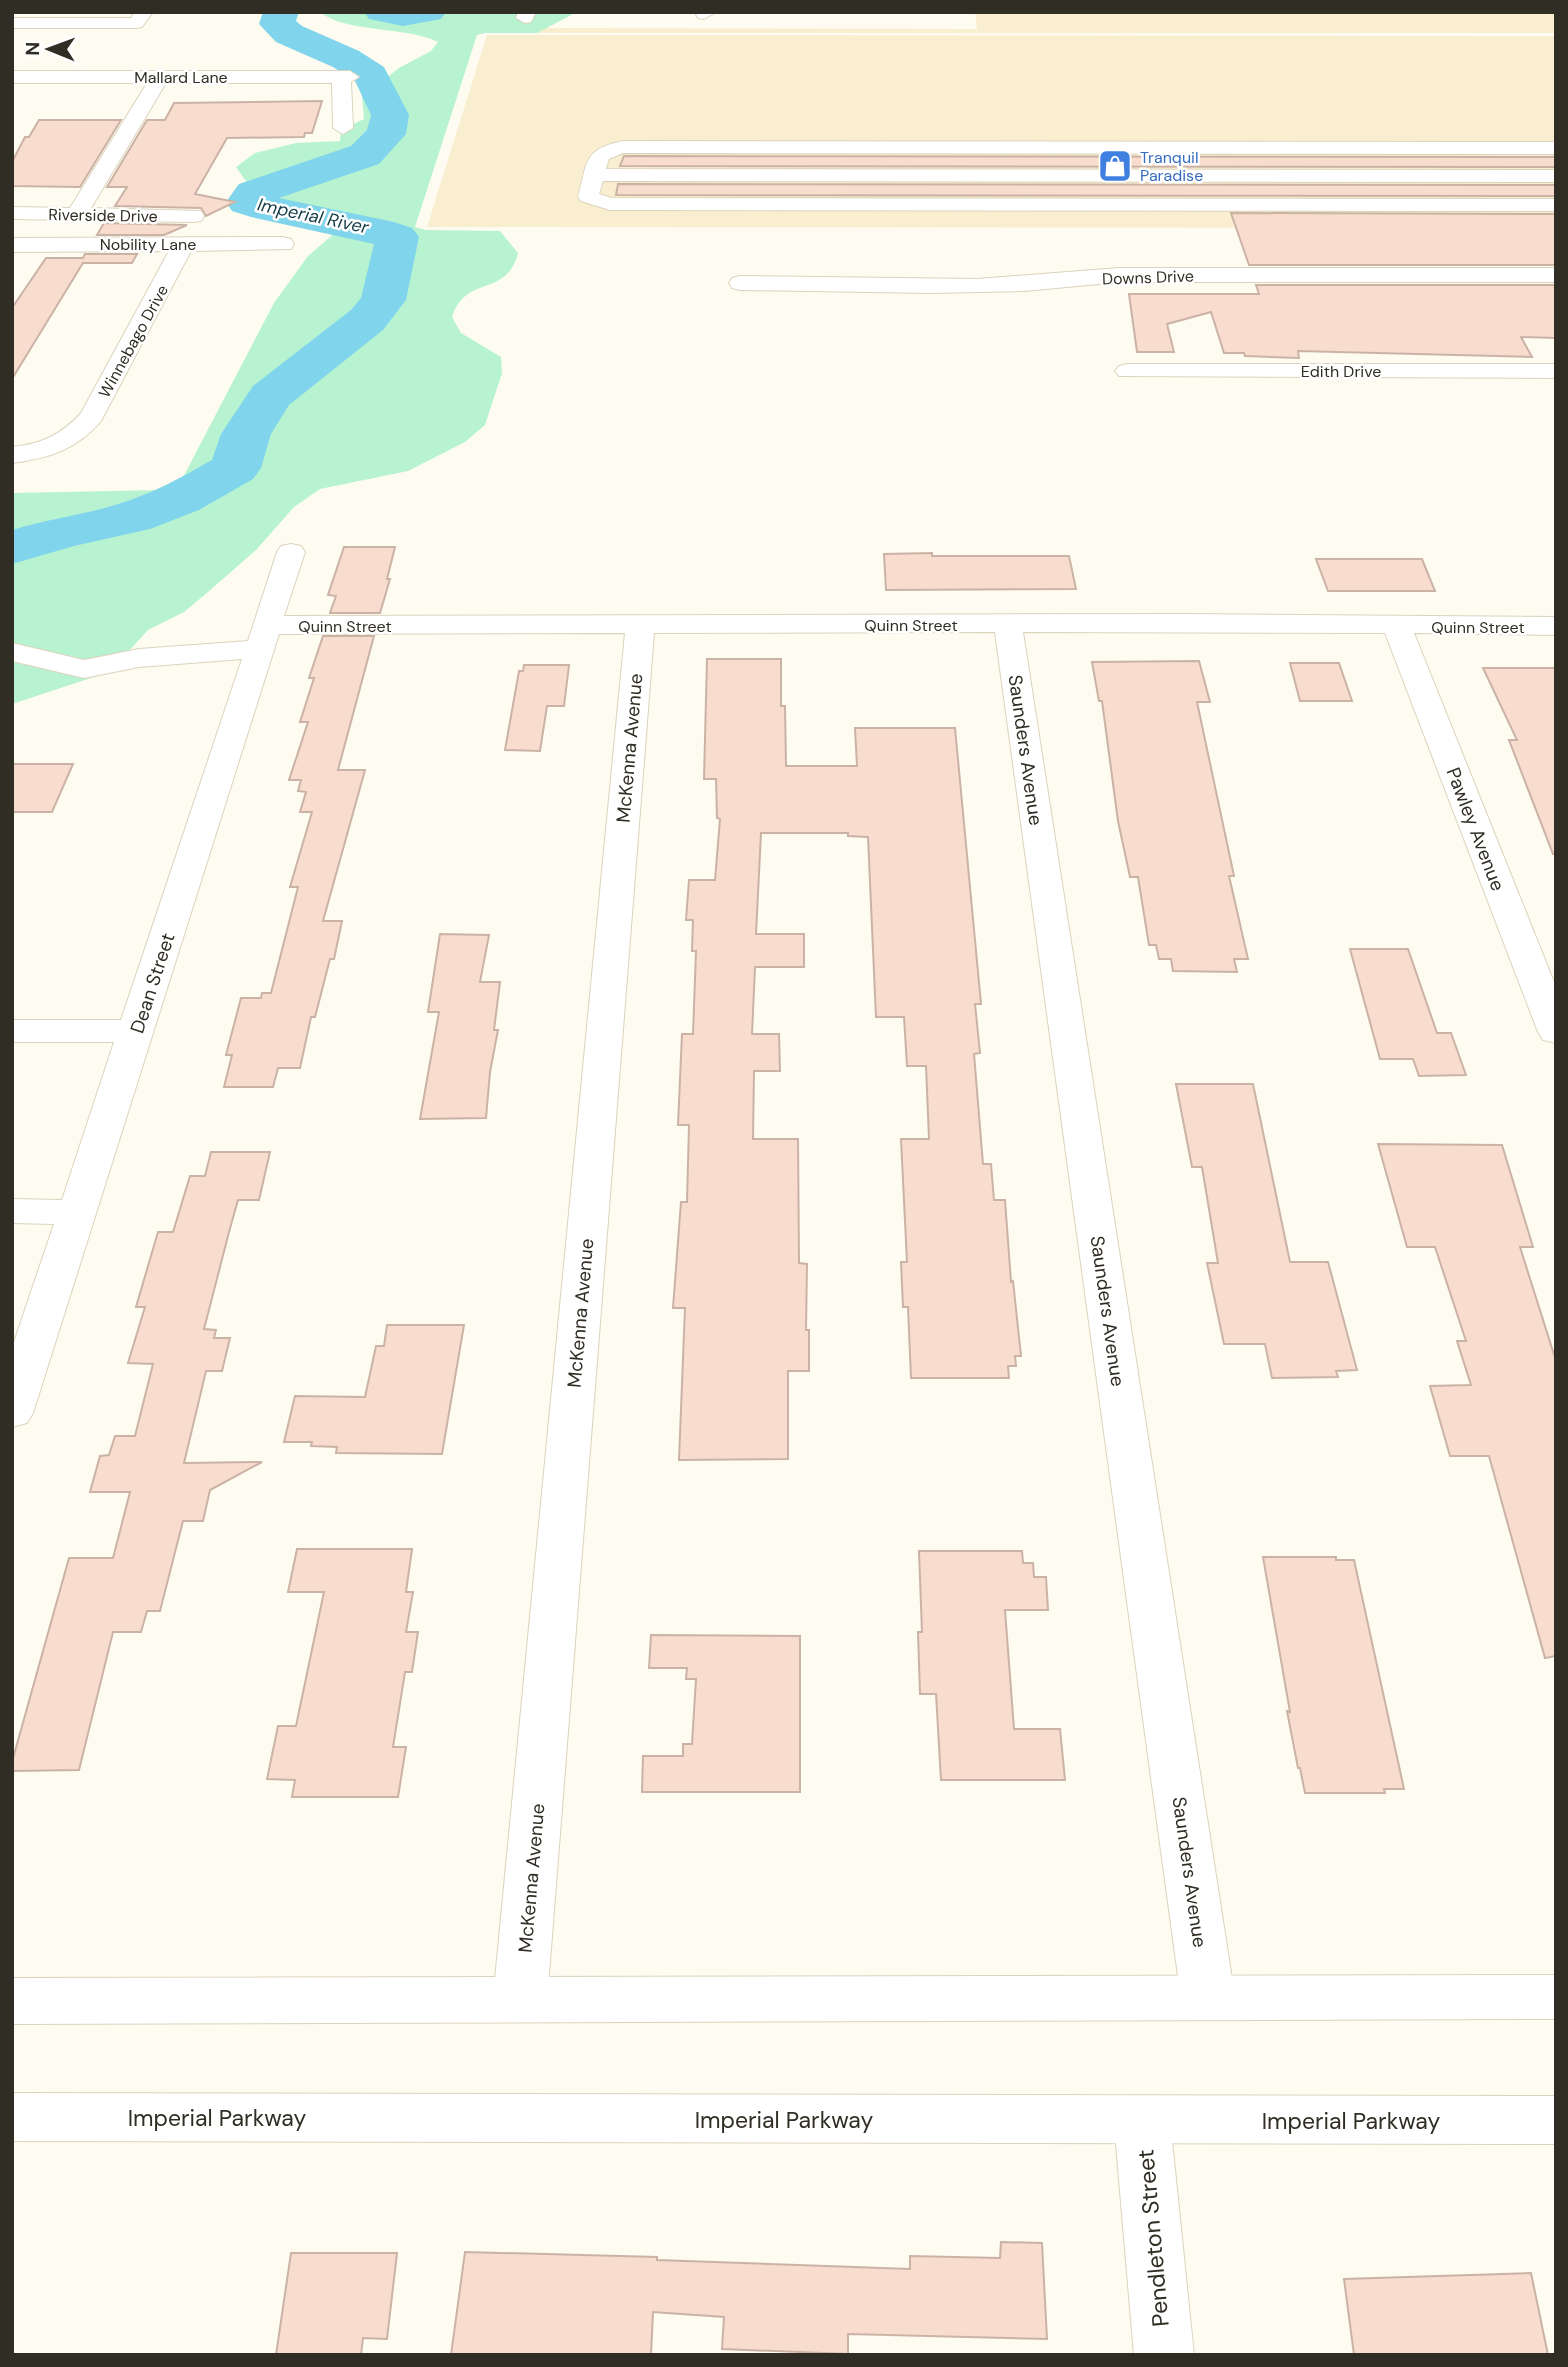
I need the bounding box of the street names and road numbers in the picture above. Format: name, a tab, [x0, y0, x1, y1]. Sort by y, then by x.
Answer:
street label: Mallard Lane	[134, 67, 228, 88]
street label: Riverside Drive	[48, 204, 158, 227]
street label: Nobility Lane	[100, 234, 196, 255]
street label: Downs Drive	[1102, 265, 1194, 290]
street label: Winnebago Drive	[94, 281, 173, 401]
street label: Edith Drive	[1301, 361, 1381, 382]
street label: Quinn Street	[864, 615, 958, 636]
street label: Quinn Street	[298, 616, 392, 637]
street label: Quinn Street	[1431, 617, 1525, 638]
street label: McKenna Avenue	[611, 672, 648, 824]
street label: Saunders Avenue	[1003, 673, 1048, 827]
street label: Pawley Avenue	[1441, 764, 1511, 894]
street label: Dean Street	[125, 930, 180, 1036]
street label: Saunders Avenue	[1085, 1234, 1130, 1388]
street label: McKenna Avenue	[562, 1237, 599, 1389]
street label: Saunders Avenue	[1167, 1795, 1212, 1949]
street label: McKenna Avenue	[513, 1802, 550, 1954]
street label: Imperial Parkway	[128, 2103, 307, 2133]
street label: Imperial Parkway	[695, 2105, 874, 2135]
street label: Imperial Parkway	[1262, 2106, 1441, 2136]
street label: Pendleton Street	[1130, 2148, 1176, 2328]

